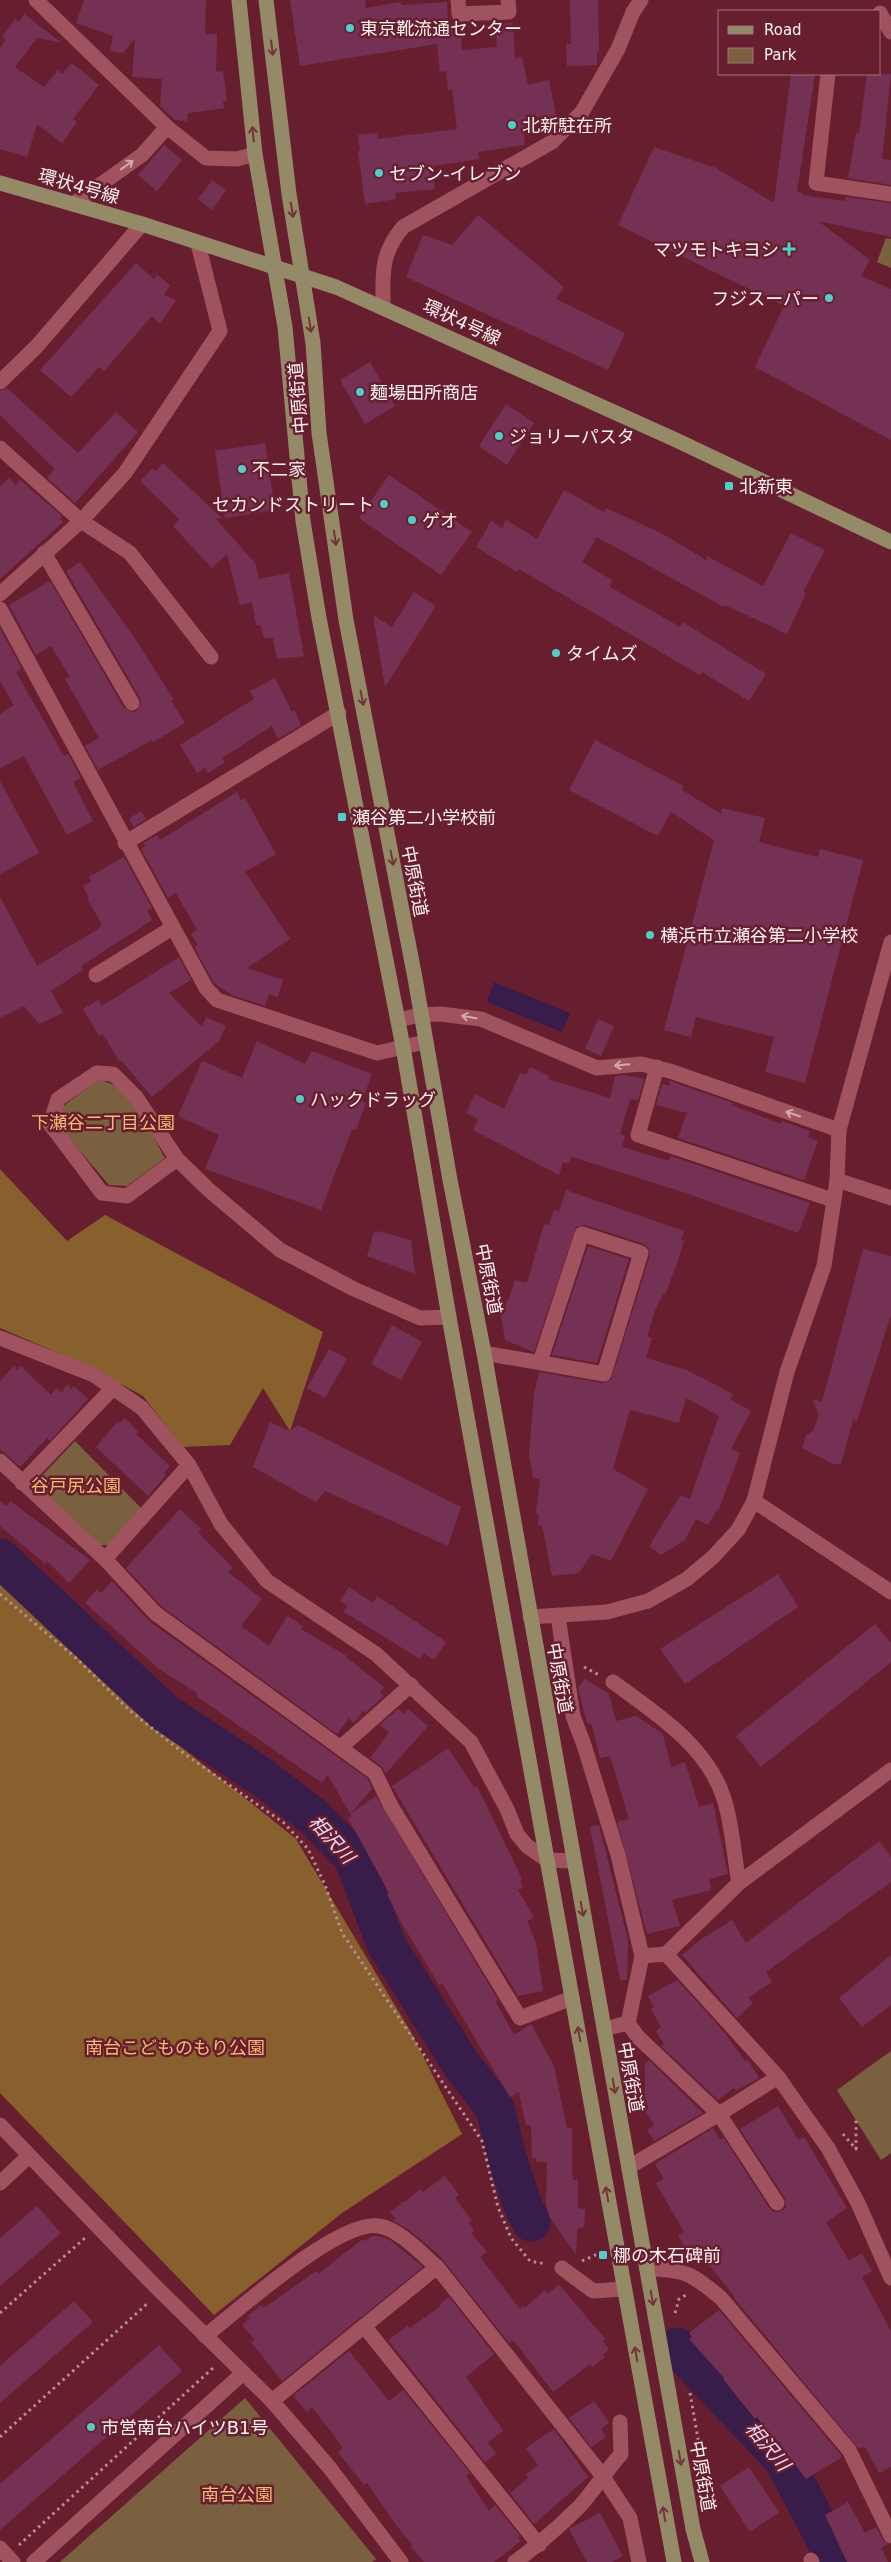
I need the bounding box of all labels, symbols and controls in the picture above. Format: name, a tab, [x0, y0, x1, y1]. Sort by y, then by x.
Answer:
legend	[718, 10, 881, 75]
place label: 東京靴流通センター	[360, 18, 522, 39]
text: Road	[764, 21, 802, 39]
marker: 東京靴流通センター	[344, 22, 356, 34]
one-way arrow	[267, 40, 277, 56]
text: Park	[764, 46, 797, 64]
place label: 北新駐在所	[522, 115, 612, 136]
marker: 北新駐在所	[506, 119, 518, 131]
one-way arrow	[248, 126, 258, 142]
one-way arrow	[120, 160, 134, 170]
place label: セブン-イレブン	[389, 163, 522, 184]
street label: 環状4号線	[36, 164, 122, 208]
marker: セブン-イレブン	[373, 167, 385, 179]
one-way arrow	[287, 201, 297, 217]
place label: マツモトキヨシ	[653, 239, 779, 260]
marker: マツモトキヨシ	[783, 243, 795, 255]
place label: フジスーパー	[711, 288, 819, 309]
marker: フジスーパー	[823, 292, 835, 304]
street label: 環状4号線	[420, 295, 504, 349]
one-way arrow	[305, 316, 315, 332]
street label: 中原街道	[284, 361, 312, 435]
place label: 麺場田所商店	[370, 382, 478, 403]
marker: 麺場田所商店	[354, 386, 366, 398]
place label: ジョリーパスタ	[509, 426, 635, 447]
marker: ジョリーパスタ	[493, 430, 505, 442]
place label: 不二家	[252, 459, 306, 480]
marker: 不二家	[236, 463, 248, 475]
place label: 北新東	[739, 476, 793, 497]
marker: 北新東	[723, 480, 735, 492]
place label: セカンドストリート	[212, 494, 374, 515]
marker: セカンドストリート	[378, 498, 390, 510]
place label: ゲオ	[422, 510, 458, 531]
marker: ゲオ	[406, 514, 418, 526]
one-way arrow	[330, 530, 340, 546]
place label: タイムズ	[566, 643, 638, 664]
marker: タイムズ	[550, 647, 562, 659]
one-way arrow	[357, 690, 367, 706]
place label: 瀬谷第二小学校前	[352, 807, 496, 828]
marker: 瀬谷第二小学校前	[336, 811, 348, 823]
street label: 中原街道	[398, 844, 432, 918]
one-way arrow	[388, 850, 397, 866]
place label: 横浜市立瀬谷第二小学校	[660, 925, 858, 946]
marker: 横浜市立瀬谷第二小学校	[644, 929, 656, 941]
one-way arrow	[461, 1012, 477, 1021]
one-way arrow	[614, 1060, 630, 1070]
place label: ハックドラッグ	[310, 1089, 436, 1110]
marker: ハックドラッグ	[294, 1093, 306, 1105]
one-way arrow	[786, 1109, 802, 1118]
park label: 下瀬谷二丁目公園	[31, 1112, 175, 1133]
street label: 中原街道	[472, 1242, 506, 1316]
park label: 谷戸尻公園	[31, 1475, 121, 1496]
street label: 中原街道	[543, 1641, 577, 1715]
water label: 相沢川	[305, 1810, 361, 1869]
one-way arrow	[578, 1900, 588, 1916]
one-way arrow	[573, 2027, 583, 2043]
park label: 南台こどものもり公園	[85, 2037, 265, 2058]
street label: 中原街道	[614, 2040, 648, 2114]
one-way arrow	[609, 2078, 619, 2094]
one-way arrow	[602, 2187, 612, 2203]
place label: 梛の木石碑前	[613, 2245, 721, 2266]
marker: 梛の木石碑前	[597, 2249, 609, 2261]
one-way arrow	[647, 2289, 657, 2305]
one-way arrow	[631, 2347, 640, 2363]
place label: 市営南台ハイツB1号	[101, 2417, 268, 2438]
water label: 相沢川	[741, 2417, 796, 2476]
marker: 市営南台ハイツB1号	[85, 2421, 97, 2433]
street label: 中原街道	[686, 2439, 720, 2513]
one-way arrow	[676, 2449, 686, 2465]
park label: 南台公園	[201, 2484, 273, 2505]
one-way arrow	[659, 2507, 669, 2523]

